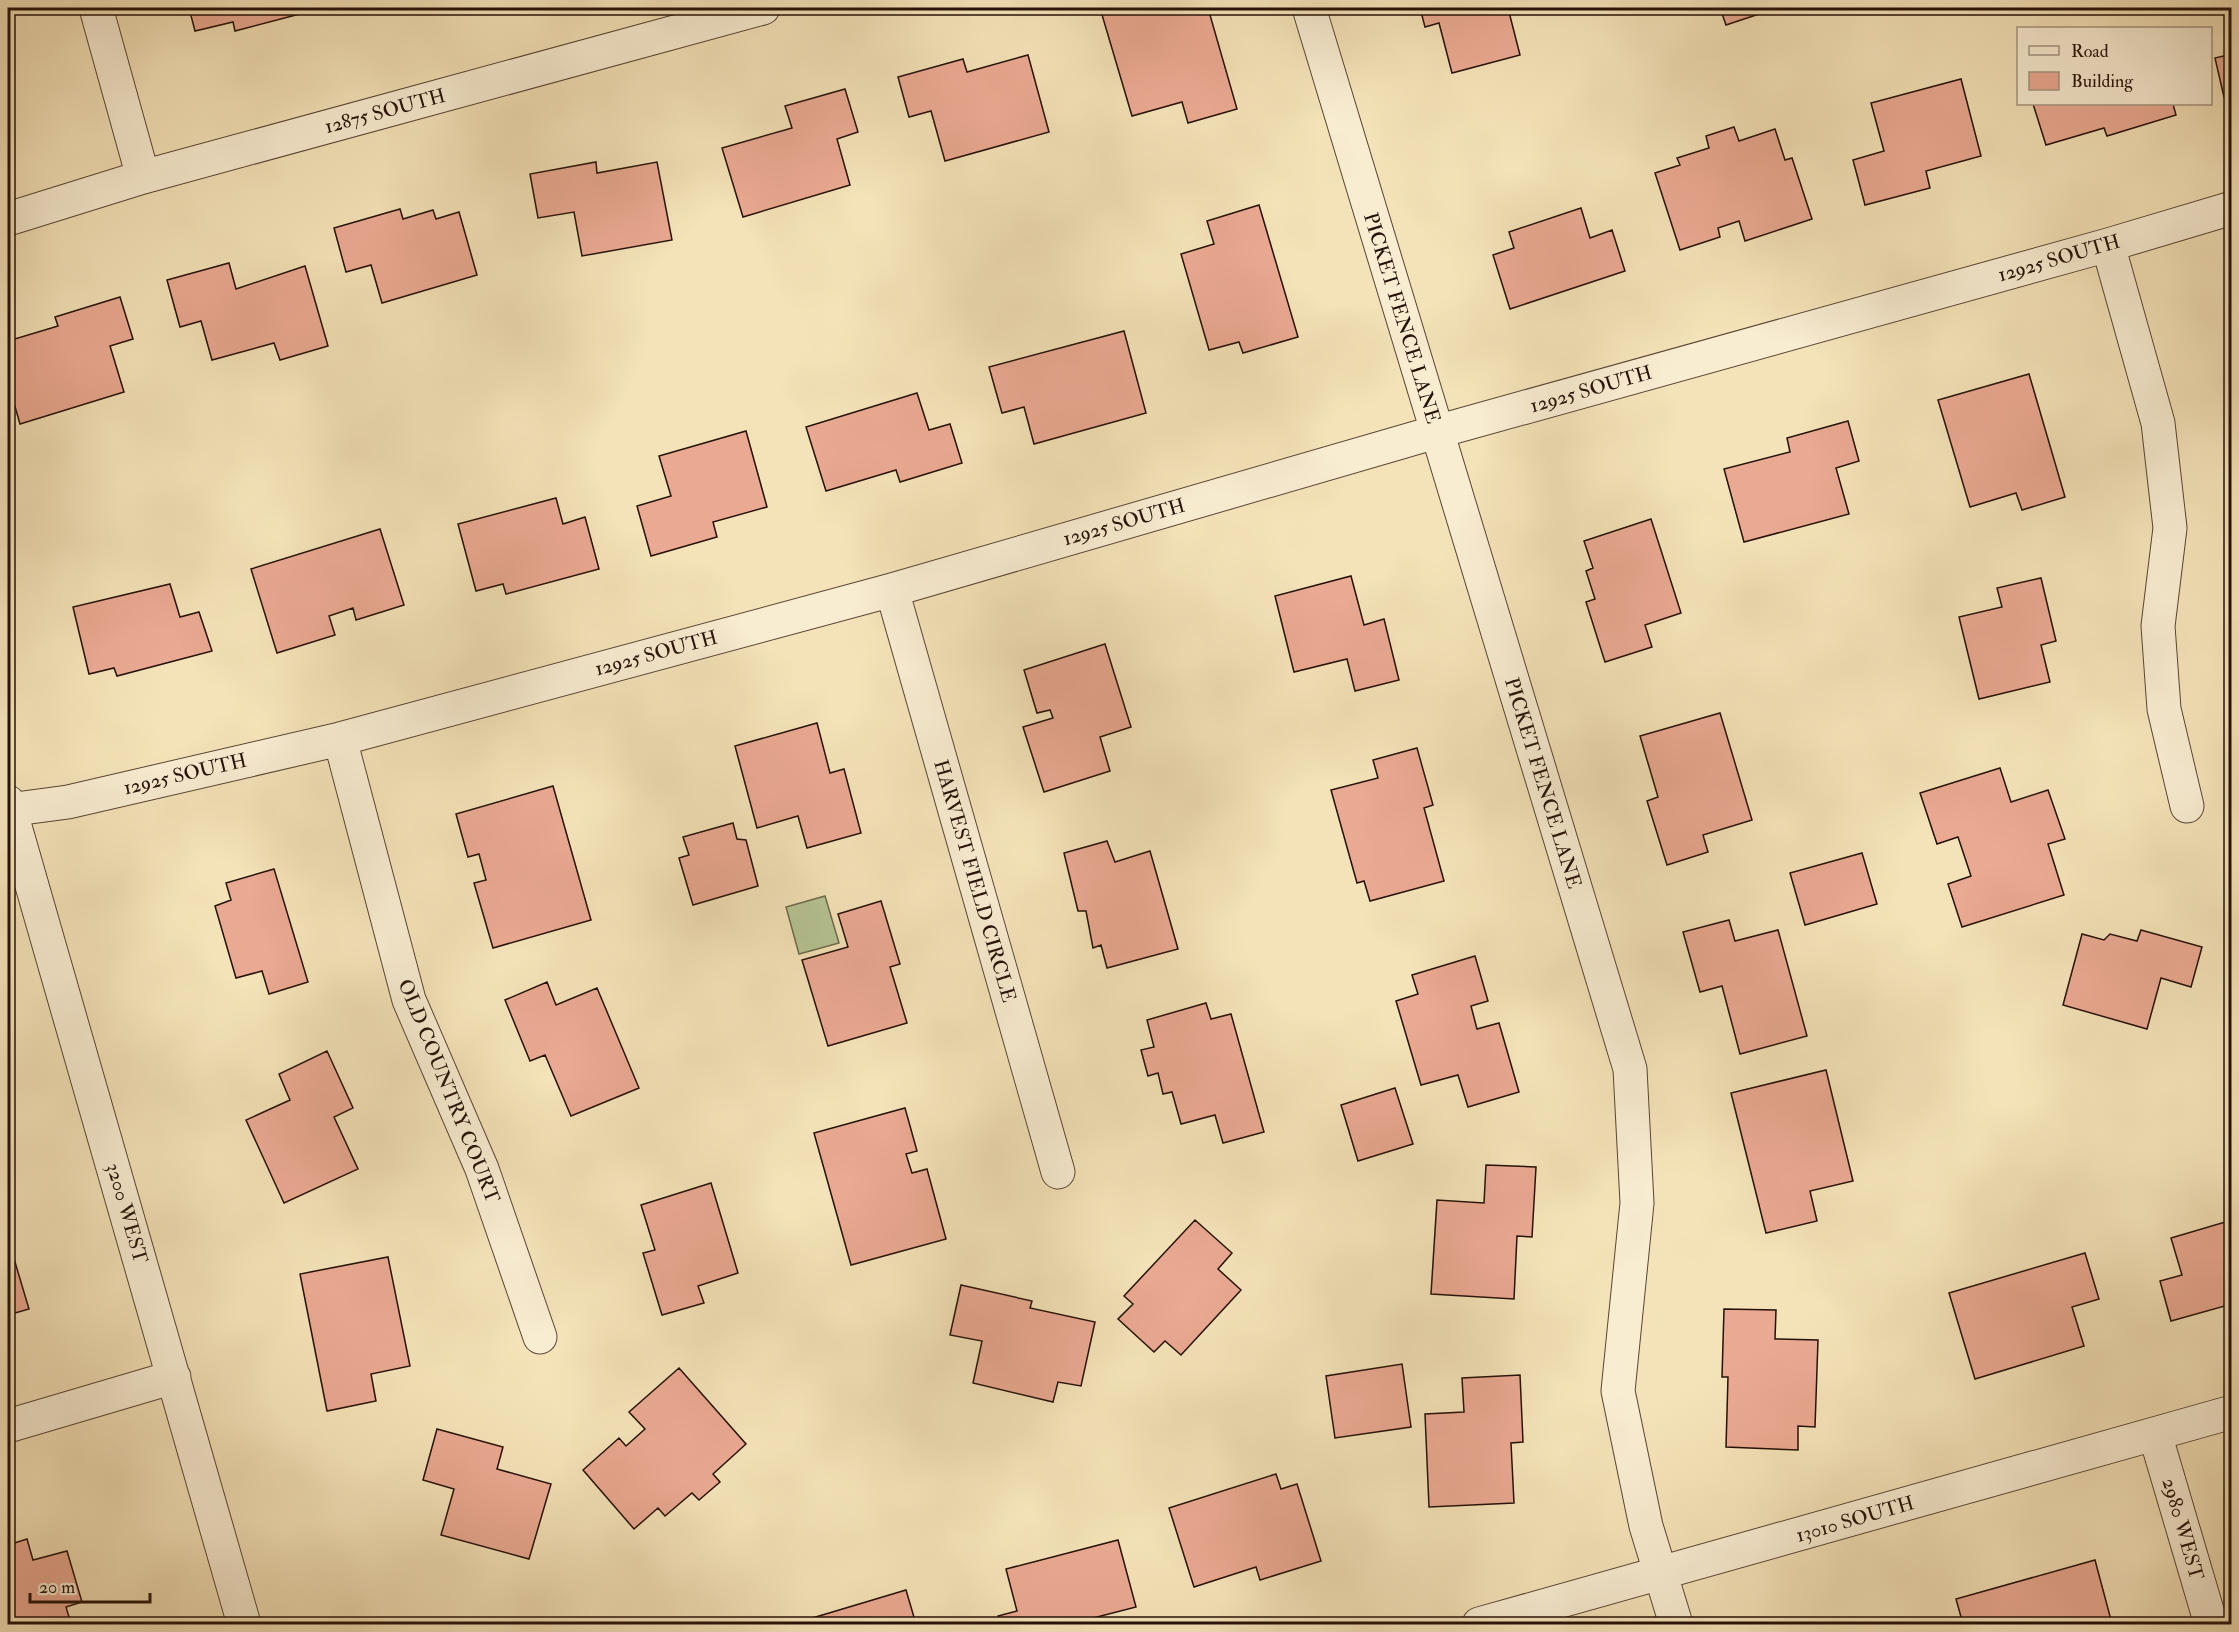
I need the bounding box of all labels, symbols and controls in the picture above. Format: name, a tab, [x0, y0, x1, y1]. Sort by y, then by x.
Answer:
legend	[2017, 27, 2212, 105]
text: Road	[2071, 40, 2109, 63]
text: Building	[2071, 70, 2134, 93]
street label: 12875 SOUTH	[322, 83, 448, 139]
street label: PICKET FENCE LANE	[1358, 209, 1446, 427]
street label: 12925 SOUTH	[1995, 229, 2123, 287]
street label: 12925 SOUTH	[1527, 360, 1655, 418]
street label: 12925 SOUTH	[1060, 493, 1188, 551]
street label: 12925 SOUTH	[592, 625, 720, 681]
street label: PICKET FENCE LANE	[1499, 674, 1587, 892]
street label: 12925 SOUTH	[121, 748, 249, 800]
street label: HARVEST FIELD CIRCLE	[928, 757, 1022, 1005]
street label: OLD COUNTRY COURT	[393, 975, 506, 1207]
street label: 3200 WEST	[101, 1160, 153, 1266]
street label: 2980 WEST	[2157, 1475, 2210, 1583]
street label: 13010 SOUTH	[1793, 1490, 1917, 1548]
scale bar	[30, 1566, 150, 1604]
text: 20 m	[39, 1576, 75, 1599]

